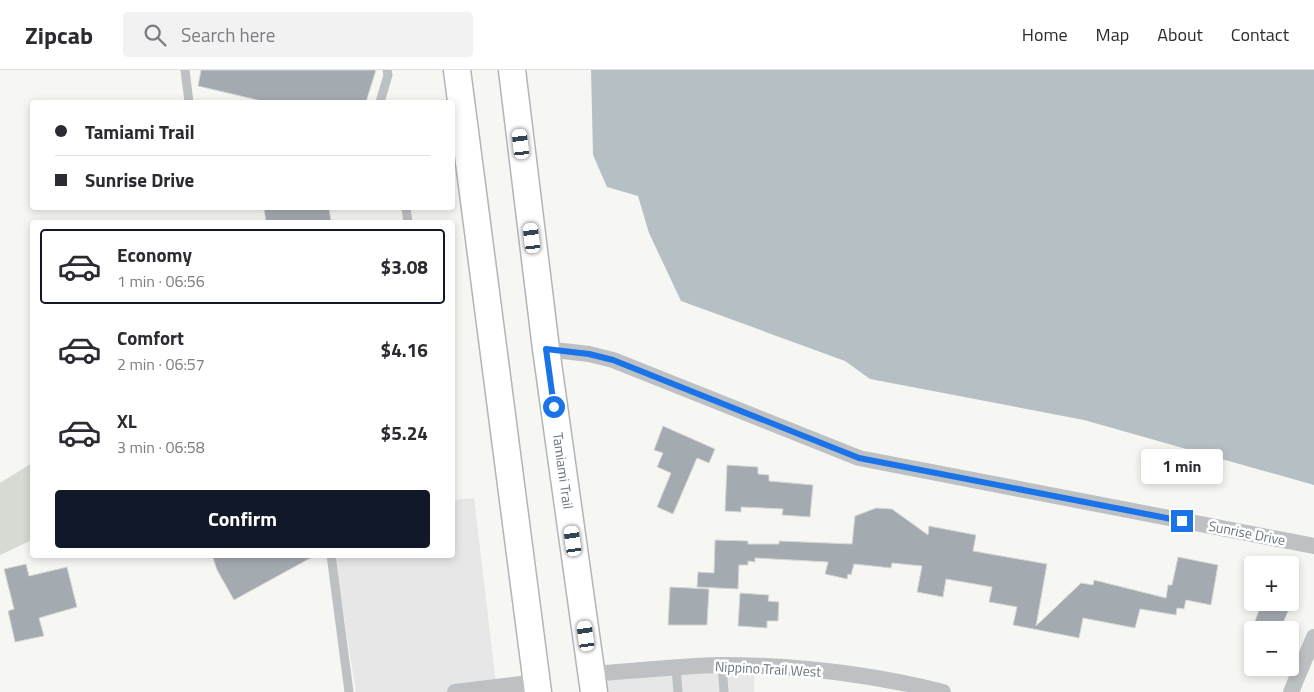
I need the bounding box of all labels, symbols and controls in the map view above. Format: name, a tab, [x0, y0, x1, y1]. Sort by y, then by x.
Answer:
search box	[123, 12, 473, 57]
text: Zipcab	[25, 17, 93, 53]
text: Search here	[181, 20, 275, 49]
icon: search	[141, 21, 169, 49]
text: Home	[1022, 21, 1068, 48]
text: Map	[1096, 21, 1129, 48]
text: About	[1157, 21, 1203, 48]
text: Contact	[1231, 21, 1289, 48]
text: Tamiami Trail	[85, 117, 195, 146]
car	[511, 128, 530, 160]
text: Sunrise Drive	[85, 165, 194, 194]
car	[522, 222, 541, 254]
text: Economy	[117, 240, 192, 269]
icon: car	[57, 244, 102, 289]
text: $3.08	[381, 252, 428, 281]
text: 1 min · 06:56	[117, 269, 205, 293]
text: Comfort	[117, 323, 184, 352]
icon: car	[57, 327, 102, 372]
text: $4.16	[381, 335, 428, 364]
text: 2 min · 06:57	[117, 352, 205, 376]
route start	[543, 396, 565, 418]
text: XL	[117, 406, 137, 435]
icon: car	[57, 410, 102, 455]
text: $5.24	[381, 418, 428, 447]
street label: Tamiami Trail	[548, 431, 579, 510]
text: 3 min · 06:58	[117, 435, 205, 459]
callout: 1 min	[1141, 448, 1223, 484]
text: 1 min	[1163, 454, 1201, 478]
button: Confirm	[55, 490, 430, 548]
route end	[1171, 510, 1193, 532]
street label: Sunrise Drive	[1207, 515, 1287, 550]
car	[563, 525, 582, 557]
map controls	[1244, 556, 1299, 676]
button: +	[1244, 556, 1299, 611]
car	[576, 620, 595, 652]
button: −	[1244, 621, 1299, 676]
street label: Nippino Trail West	[714, 655, 822, 682]

